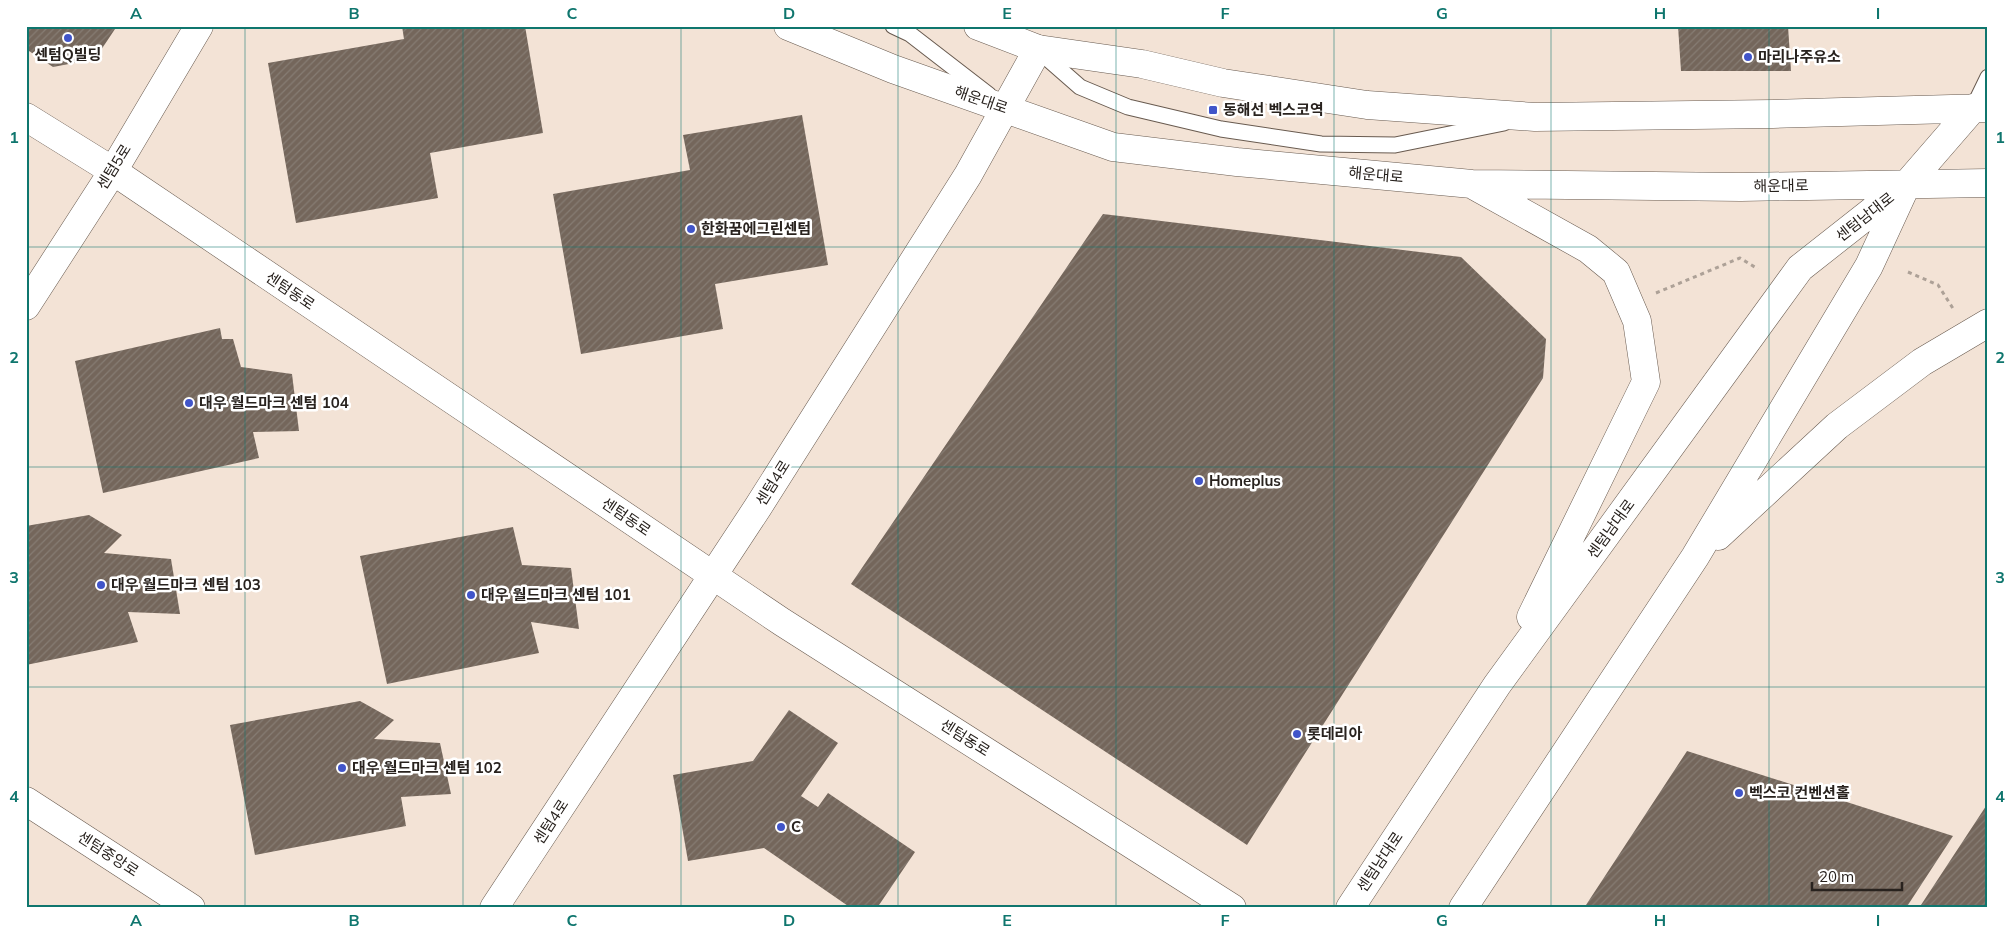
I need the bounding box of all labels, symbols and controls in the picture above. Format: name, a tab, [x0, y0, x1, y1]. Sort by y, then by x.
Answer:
text: A	[130, 3, 142, 23]
text: B	[348, 3, 360, 23]
text: C	[567, 3, 578, 23]
text: D	[783, 3, 795, 23]
text: E	[1002, 3, 1012, 23]
text: F	[1220, 3, 1230, 23]
text: G	[1436, 3, 1448, 23]
text: H	[1654, 3, 1666, 23]
text: I	[1876, 3, 1880, 23]
marker: 센텀Q빌딩	[62, 32, 74, 44]
place label: 센텀Q빌딩	[34, 45, 102, 64]
place label: 마리나주유소	[1758, 47, 1841, 66]
marker: 마리나주유소	[1742, 51, 1754, 63]
street label: 해운대로	[952, 82, 1010, 117]
place label: 동해선 벡스코역	[1223, 100, 1324, 119]
marker: 동해선 벡스코역	[1207, 104, 1219, 116]
text: 1	[9, 127, 19, 147]
text: 1	[1995, 127, 2005, 147]
street label: 센텀5로	[92, 140, 135, 193]
street label: 해운대로	[1348, 163, 1404, 186]
street label: 해운대로	[1753, 176, 1809, 195]
street label: 센텀남대로	[1832, 188, 1898, 245]
place label: 한화꿈에그린센텀	[701, 219, 811, 238]
marker: 한화꿈에그린센텀	[685, 223, 697, 235]
street label: 센텀동로	[262, 267, 318, 314]
text: 2	[9, 347, 19, 367]
text: 2	[1995, 347, 2005, 367]
place label: 대우 월드마크 센텀 104	[199, 393, 349, 412]
marker: 대우 월드마크 센텀 104	[183, 397, 195, 409]
street label: 센텀4로	[751, 456, 794, 509]
place label: Homeplus	[1209, 471, 1281, 490]
marker: Homeplus	[1193, 475, 1205, 487]
street label: 센텀동로	[598, 493, 654, 540]
street label: 센텀남대로	[1583, 495, 1639, 562]
text: 3	[9, 567, 19, 587]
text: 3	[1995, 567, 2005, 587]
place label: 대우 월드마크 센텀 103	[111, 575, 261, 594]
marker: 대우 월드마크 센텀 103	[95, 579, 107, 591]
place label: 대우 월드마크 센텀 101	[481, 585, 631, 604]
marker: 대우 월드마크 센텀 101	[465, 589, 477, 601]
street label: 센텀동로	[937, 715, 994, 760]
place label: 롯데리아	[1307, 724, 1362, 743]
marker: 롯데리아	[1291, 728, 1303, 740]
place label: 대우 월드마크 센텀 102	[352, 758, 502, 777]
marker: 대우 월드마크 센텀 102	[336, 762, 348, 774]
place label: 벡스코 컨벤션홀	[1749, 783, 1850, 802]
text: 4	[9, 786, 19, 806]
text: 4	[1995, 786, 2005, 806]
marker: 벡스코 컨벤션홀	[1733, 787, 1745, 799]
street label: 센텀4로	[529, 795, 572, 848]
place label: C	[791, 817, 801, 836]
marker: C	[775, 821, 787, 833]
street label: 센텀중앙로	[74, 827, 142, 880]
street label: 센텀남대로	[1352, 828, 1407, 896]
scale bar	[1812, 859, 1902, 891]
text: 20 m	[1819, 867, 1854, 886]
text: A	[130, 910, 142, 930]
text: B	[348, 910, 360, 930]
text: C	[567, 910, 578, 930]
text: D	[783, 910, 795, 930]
text: E	[1002, 910, 1012, 930]
text: F	[1220, 910, 1230, 930]
text: G	[1436, 910, 1448, 930]
text: H	[1654, 910, 1666, 930]
text: I	[1876, 910, 1880, 930]

